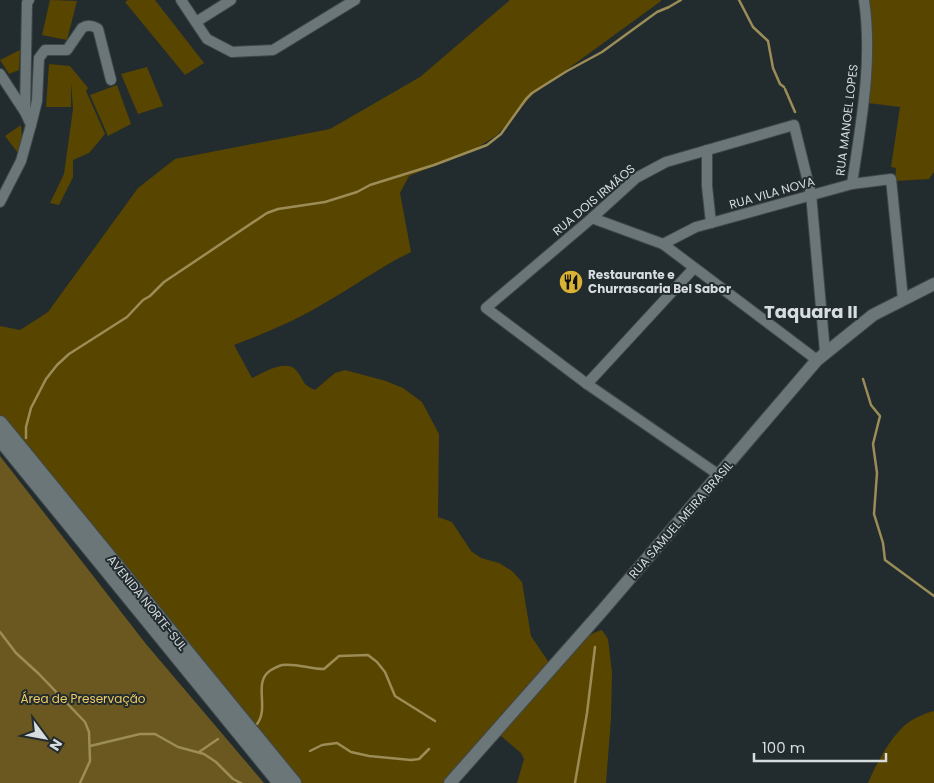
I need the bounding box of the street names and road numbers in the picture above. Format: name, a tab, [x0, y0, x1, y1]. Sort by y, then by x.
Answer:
street label: RUA MANOEL LOPES	[831, 63, 862, 177]
street label: RUA DOIS IRMÃOS	[549, 160, 639, 239]
street label: RUA VILA NOVA	[727, 172, 817, 213]
street label: RUA SAMUEL MEIRA BRASIL	[625, 457, 736, 582]
street label: AVENIDA NORTE-SUL	[104, 551, 191, 654]

